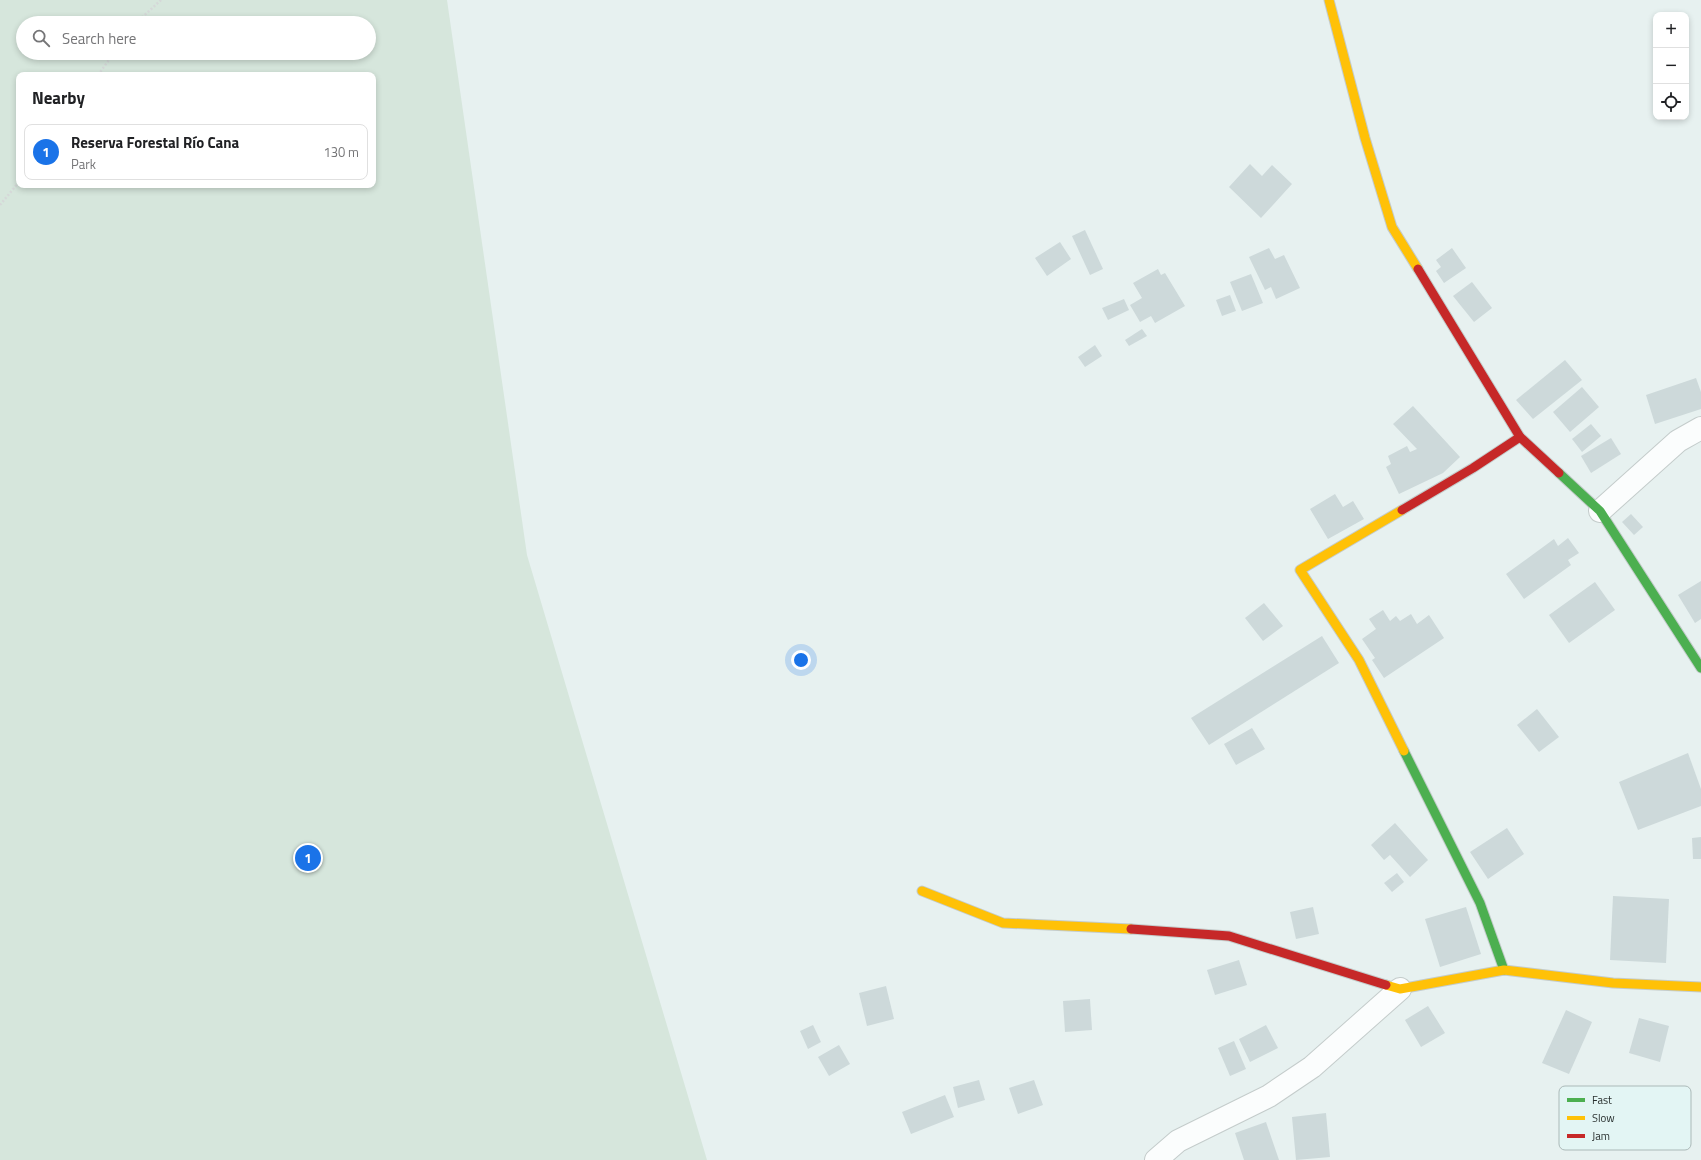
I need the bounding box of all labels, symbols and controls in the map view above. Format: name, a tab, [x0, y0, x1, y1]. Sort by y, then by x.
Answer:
map controls	[1653, 12, 1689, 120]
button: +	[1653, 12, 1689, 48]
search box	[16, 16, 376, 60]
icon: search	[30, 27, 52, 49]
text: Search here	[62, 27, 136, 50]
button: −	[1653, 48, 1689, 84]
button: locate	[1653, 84, 1689, 120]
text: Nearby	[32, 85, 85, 111]
text: Reserva Forestal Río Cana	[71, 131, 239, 154]
text: 1	[42, 142, 50, 162]
text: 130 m	[323, 142, 359, 162]
text: Park	[71, 154, 96, 174]
your location	[791, 650, 811, 670]
pin: 1	[295, 843, 321, 873]
legend	[1559, 1086, 1691, 1150]
text: Fast	[1592, 1092, 1612, 1108]
text: Slow	[1592, 1110, 1615, 1126]
text: Jam	[1592, 1128, 1610, 1144]

